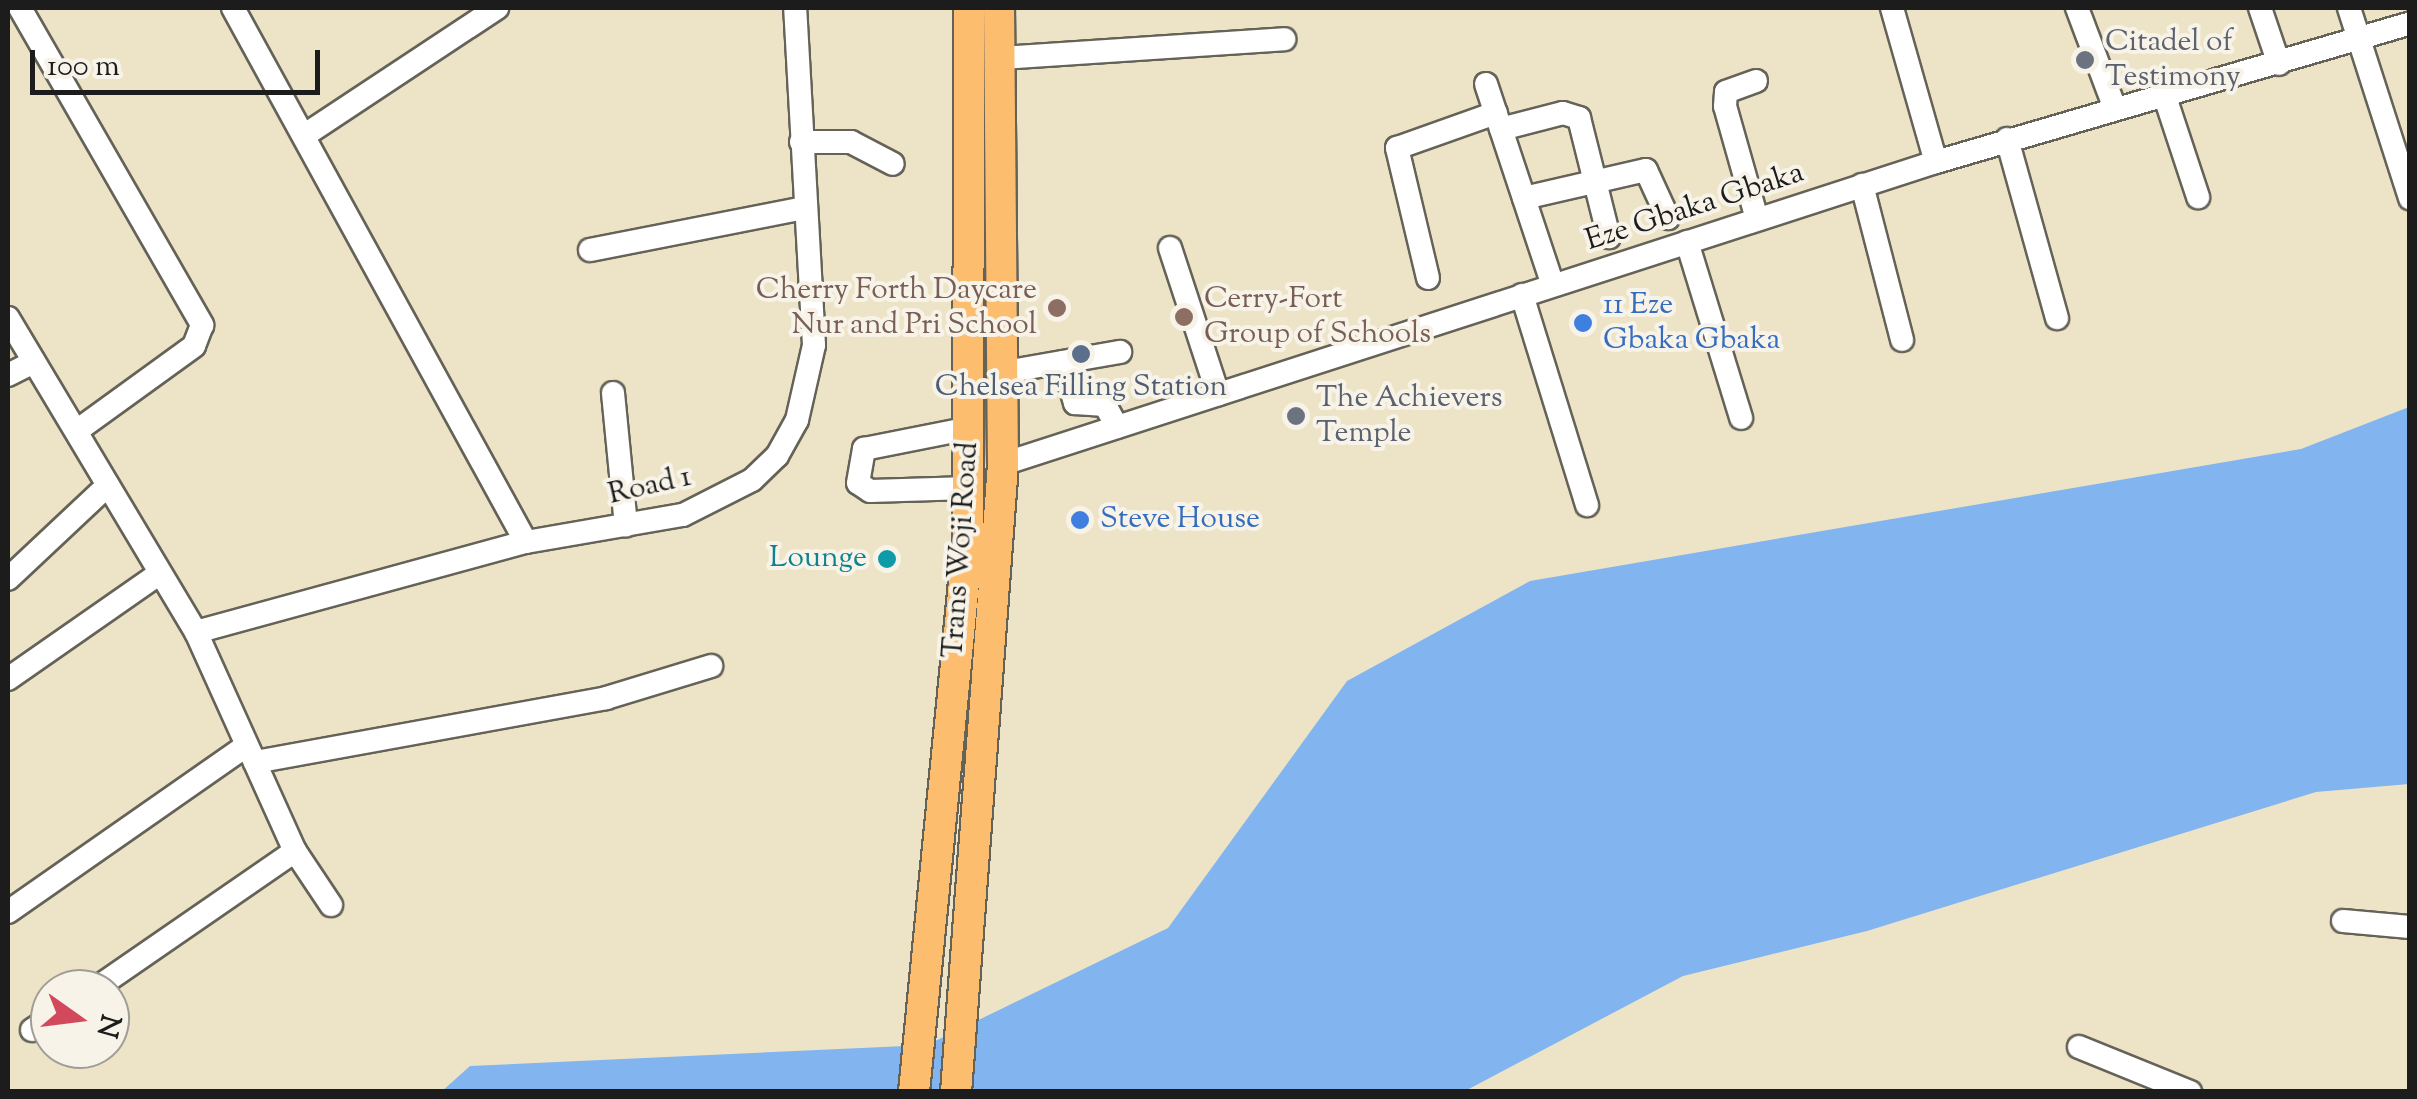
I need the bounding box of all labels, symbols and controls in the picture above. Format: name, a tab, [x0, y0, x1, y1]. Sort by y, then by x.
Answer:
place label: Citadel of Testimony	[2105, 25, 2241, 96]
scale bar	[35, 30, 325, 92]
text: 100 m	[47, 46, 120, 89]
marker: Citadel of Testimony	[2074, 49, 2096, 71]
street label: Eze Gbaka Gbaka	[1581, 156, 1809, 260]
place label: Cherry Forth Daycare Nur and Pri School	[756, 273, 1037, 344]
place label: Cerry-Fort Group of Schools	[1204, 282, 1431, 352]
place label: 11 Eze Gbaka Gbaka	[1603, 288, 1780, 358]
marker: Cherry Forth Daycare Nur and Pri School	[1046, 297, 1068, 319]
marker: Cerry-Fort Group of Schools	[1173, 306, 1195, 328]
marker: 11 Eze Gbaka Gbaka	[1572, 312, 1594, 334]
marker: Chelsea Filling Station	[1070, 343, 1092, 365]
place label: Chelsea Filling Station	[935, 370, 1227, 406]
place label: The Achievers Temple	[1316, 381, 1502, 452]
marker: The Achievers Temple	[1285, 405, 1307, 427]
street label: Trans Woji Road	[936, 441, 988, 659]
street label: Road 1	[605, 460, 695, 514]
place label: Steve House	[1100, 502, 1260, 538]
marker: Steve House	[1069, 509, 1091, 531]
place label: Lounge	[769, 541, 867, 577]
marker: Lounge	[876, 548, 898, 570]
north arrow	[30, 969, 130, 1069]
text: N	[85, 1010, 129, 1041]

